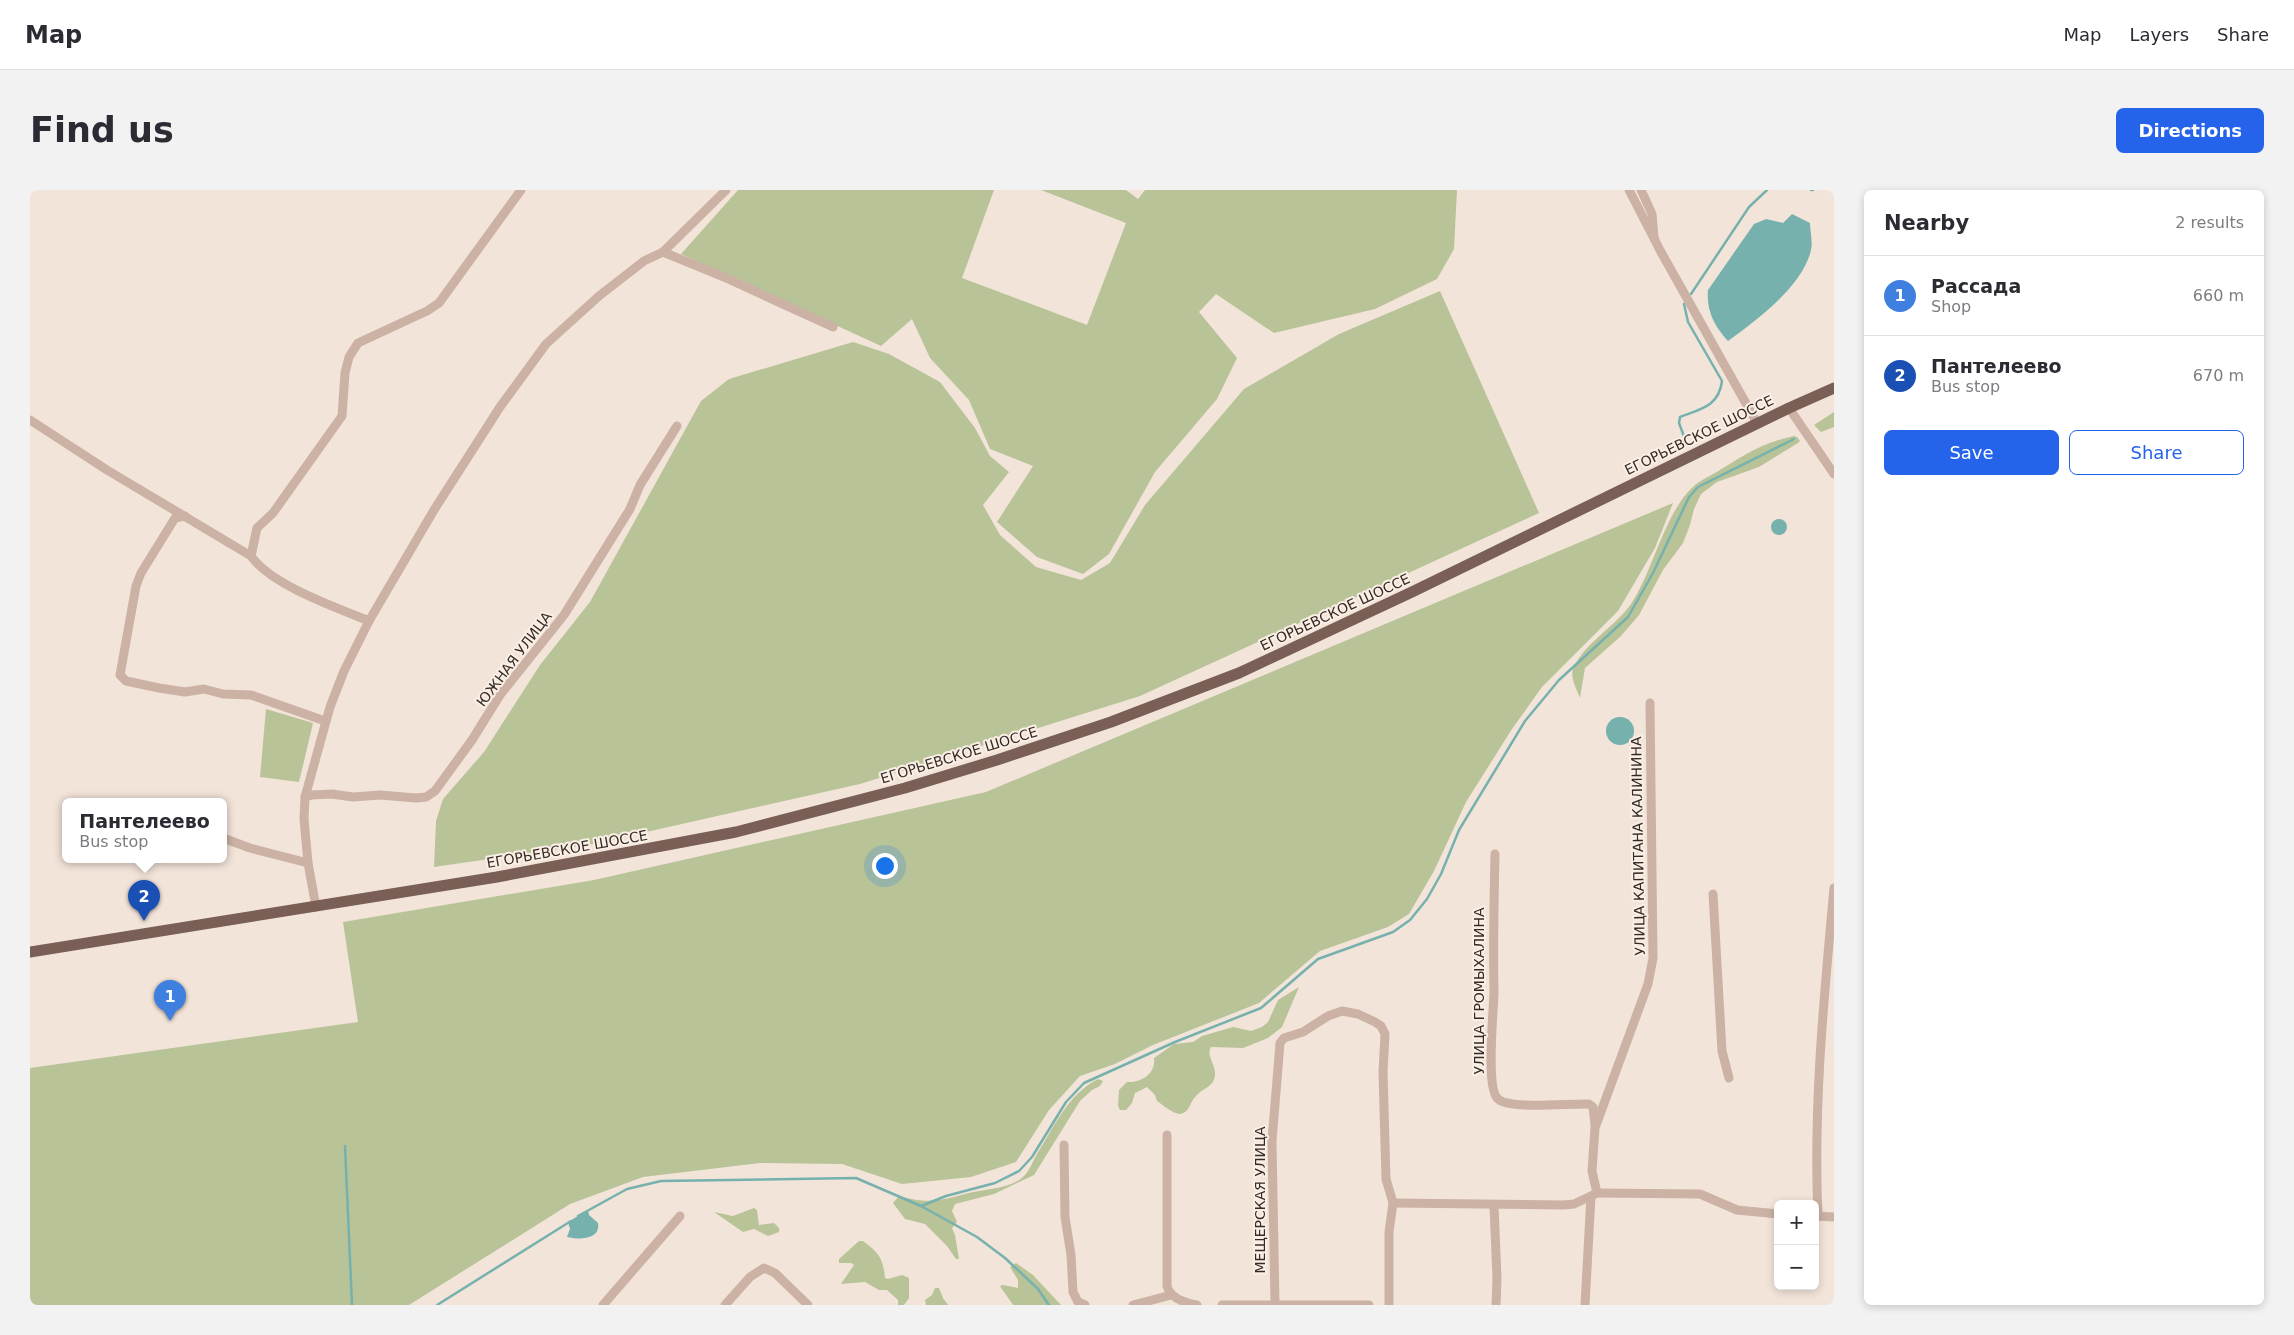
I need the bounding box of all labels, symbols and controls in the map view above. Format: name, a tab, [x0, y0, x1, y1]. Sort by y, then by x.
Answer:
text: Map	[25, 21, 82, 49]
text: Map	[2063, 24, 2101, 45]
text: Layers	[2129, 24, 2189, 45]
text: Share	[2217, 24, 2269, 45]
button: Directions	[2116, 108, 2264, 153]
text: Find us	[30, 110, 174, 150]
text: Nearby	[1884, 211, 1969, 235]
text: 2 results	[2175, 213, 2244, 232]
text: Рассада	[1931, 275, 2021, 297]
text: 1	[1894, 286, 1906, 305]
text: 660 m	[2193, 286, 2244, 305]
text: Shop	[1931, 297, 1971, 316]
text: Пантелеево	[1931, 355, 2062, 377]
text: 2	[1894, 366, 1906, 385]
text: 670 m	[2193, 366, 2244, 385]
text: Bus stop	[1931, 377, 2000, 396]
street label: ЕГОРЬЕВСКОЕ ШОССЕ	[1622, 392, 1776, 478]
button: Save	[1884, 430, 2059, 475]
button: Share	[2069, 430, 2244, 475]
street label: ЕГОРЬЕВСКОЕ ШОССЕ	[1258, 570, 1412, 654]
street label: ЮЖНАЯ УЛИЦА	[473, 608, 555, 710]
street label: ЕГОРЬЕВСКОЕ ШОССЕ	[879, 723, 1039, 787]
street label: УЛИЦА КАПИТАНА КАЛИНИНА	[1628, 736, 1648, 956]
popup	[62, 798, 227, 863]
text: Пантелеево	[79, 810, 210, 832]
street label: ЕГОРЬЕВСКОЕ ШОССЕ	[485, 827, 649, 871]
text: Bus stop	[79, 832, 148, 851]
your location	[872, 853, 898, 879]
pin: 2	[128, 880, 160, 921]
street label: УЛИЦА ГРОМЫХАЛИНА	[1471, 907, 1487, 1075]
pin: 1	[154, 980, 186, 1021]
street label: МЕЩЕРСКАЯ УЛИЦА	[1252, 1126, 1268, 1273]
map controls	[1774, 1200, 1819, 1290]
button: +	[1774, 1200, 1819, 1245]
button: −	[1774, 1245, 1819, 1290]

